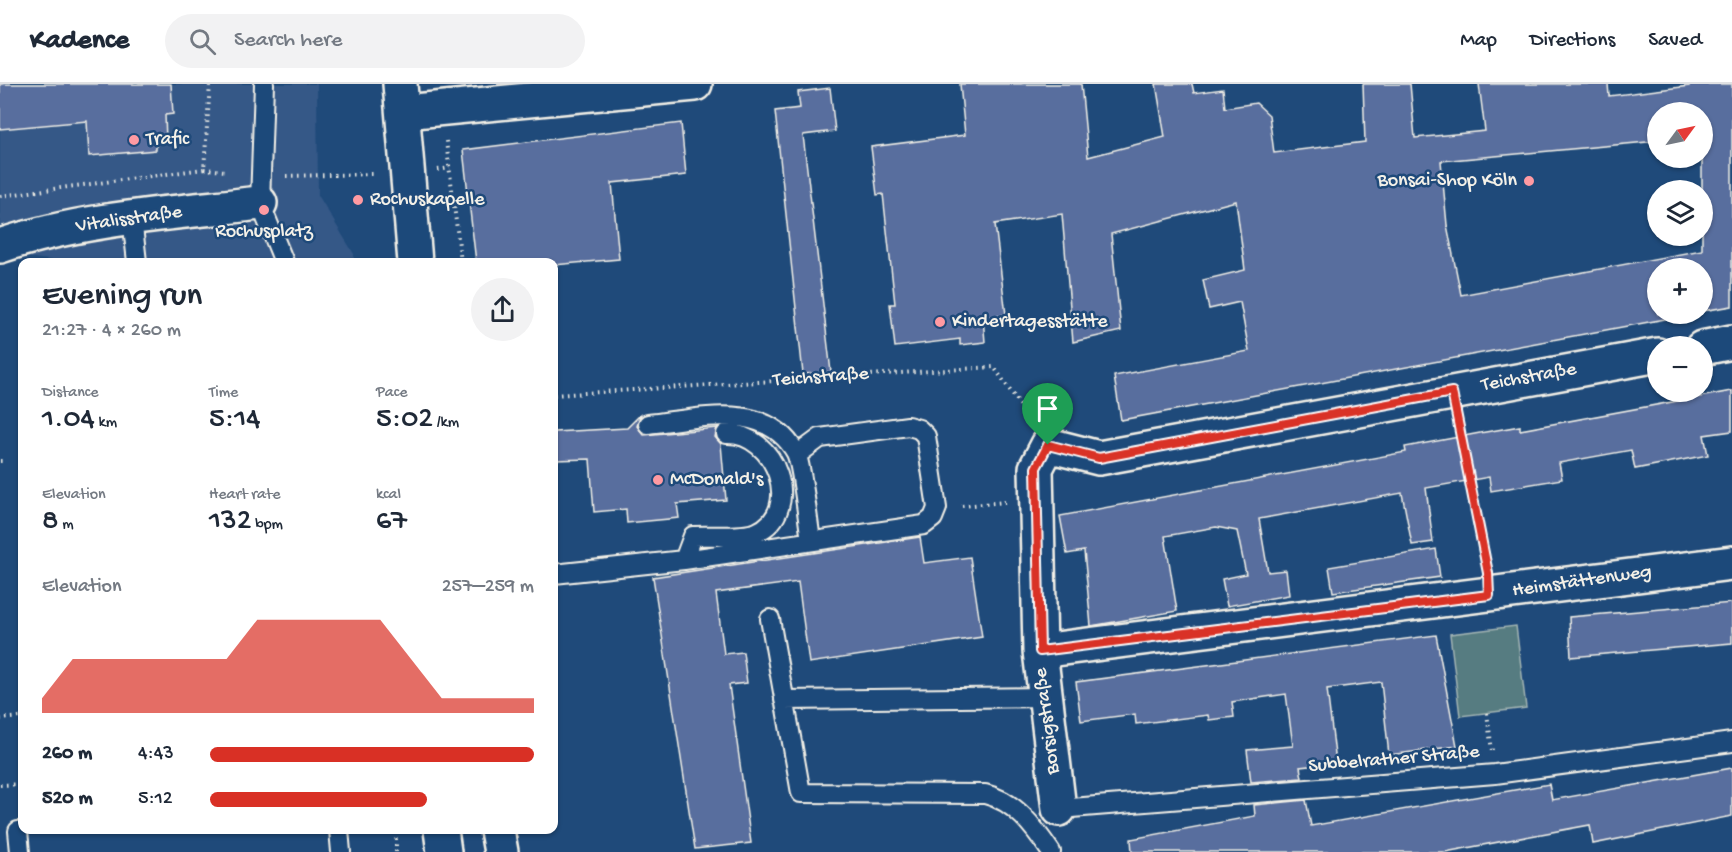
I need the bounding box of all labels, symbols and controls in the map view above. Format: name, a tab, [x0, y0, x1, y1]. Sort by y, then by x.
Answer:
search box	[165, 14, 585, 68]
text: Kadence	[30, 25, 129, 58]
icon: search	[186, 25, 219, 58]
text: Search here	[234, 28, 342, 54]
text: Map	[1460, 29, 1497, 54]
text: Directions	[1530, 29, 1615, 54]
text: Saved	[1648, 29, 1702, 54]
north arrow	[1647, 102, 1713, 168]
map controls	[1647, 102, 1713, 402]
place label: Trafic	[145, 129, 190, 152]
marker: Trafic	[127, 133, 141, 147]
place label: Bonsai-Shop Köln	[1377, 170, 1517, 193]
marker: Bonsai-Shop Köln	[1522, 174, 1536, 188]
button: layers	[1647, 180, 1713, 246]
place label: Rochuskapelle	[370, 189, 485, 212]
marker: Rochuskapelle	[351, 193, 365, 207]
street label: Vitalisstraße	[73, 201, 184, 239]
marker: Rochusplatz	[257, 203, 271, 217]
place label: Rochusplatz	[215, 221, 314, 244]
button: +	[1647, 258, 1713, 324]
text: Evening run	[42, 278, 202, 316]
button: share	[471, 278, 534, 341]
place label: Kindertagesstätte	[952, 311, 1108, 334]
marker: Kindertagesstätte	[933, 315, 947, 329]
text: 21:27 · 4 × 260 m	[42, 320, 181, 343]
button: −	[1647, 336, 1713, 402]
street label: Teichstraße	[1479, 358, 1579, 398]
street label: Teichstraße	[771, 363, 870, 393]
pin	[1022, 383, 1073, 445]
text: Distance	[42, 384, 99, 403]
text: Time	[209, 384, 238, 403]
text: Pace	[376, 384, 407, 403]
icon: arrive	[1031, 392, 1064, 425]
text: 1.04	[42, 403, 95, 438]
text: 5:14	[209, 403, 261, 438]
text: 5:02	[376, 403, 433, 438]
text: km	[95, 414, 117, 433]
text: /km	[433, 414, 459, 433]
place label: McDonald's	[670, 469, 764, 492]
marker: McDonald's	[651, 473, 665, 487]
text: Elevation	[42, 486, 106, 505]
text: Heart rate	[209, 486, 281, 505]
text: kcal	[376, 486, 401, 505]
text: 8	[42, 505, 58, 540]
text: 132	[209, 505, 251, 540]
text: 67	[376, 505, 407, 540]
text: m	[58, 516, 74, 535]
text: bpm	[251, 516, 283, 535]
street label: Heimstättenweg	[1511, 561, 1653, 603]
text: Elevation	[42, 576, 122, 599]
text: 257–259 m	[442, 576, 534, 599]
street label: Borsigstraße	[1030, 666, 1066, 776]
street label: Subbelrather Straße	[1307, 741, 1481, 779]
text: 260 m	[42, 743, 92, 766]
text: 4:43	[138, 743, 174, 766]
text: 520 m	[42, 788, 93, 811]
text: 5:12	[138, 788, 173, 811]

